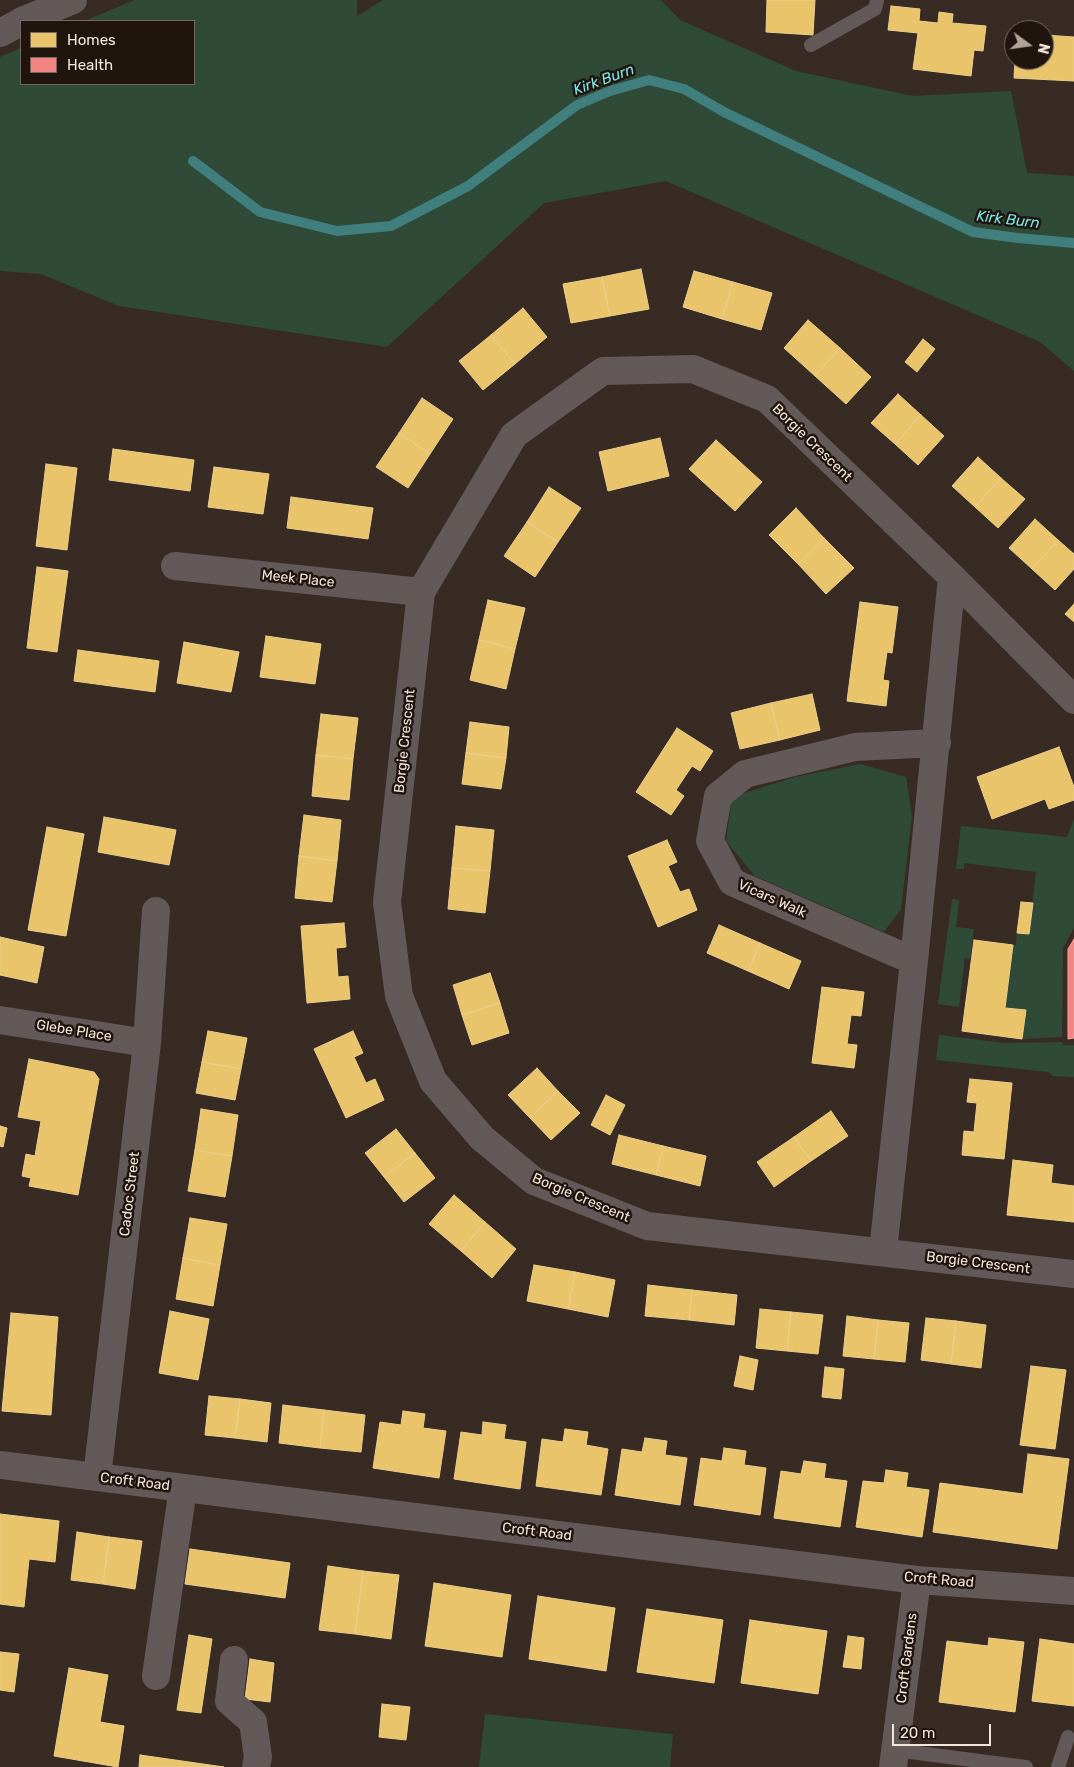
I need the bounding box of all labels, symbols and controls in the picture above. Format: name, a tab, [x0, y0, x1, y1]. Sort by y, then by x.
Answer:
legend	[20, 20, 195, 85]
north arrow	[1004, 20, 1054, 70]
text: Homes	[67, 31, 116, 49]
text: N	[1034, 42, 1053, 55]
text: Health	[67, 56, 113, 74]
water label: Kirk Burn	[571, 61, 637, 99]
water label: Kirk Burn	[975, 207, 1041, 233]
street label: Borgie Crescent	[769, 401, 855, 485]
street label: Meek Place	[261, 567, 335, 591]
street label: Borgie Crescent	[391, 688, 419, 794]
street label: Vicars Walk	[735, 876, 809, 922]
street label: Glebe Place	[35, 1017, 113, 1045]
street label: Cadoc Street	[116, 1151, 144, 1237]
street label: Borgie Crescent	[530, 1170, 632, 1226]
street label: Borgie Crescent	[925, 1248, 1031, 1278]
street label: Croft Road	[99, 1469, 171, 1495]
street label: Croft Road	[501, 1519, 573, 1545]
street label: Croft Road	[903, 1569, 975, 1591]
street label: Croft Gardens	[893, 1612, 921, 1704]
scale bar	[894, 1714, 993, 1746]
text: 20 m	[900, 1724, 935, 1742]

